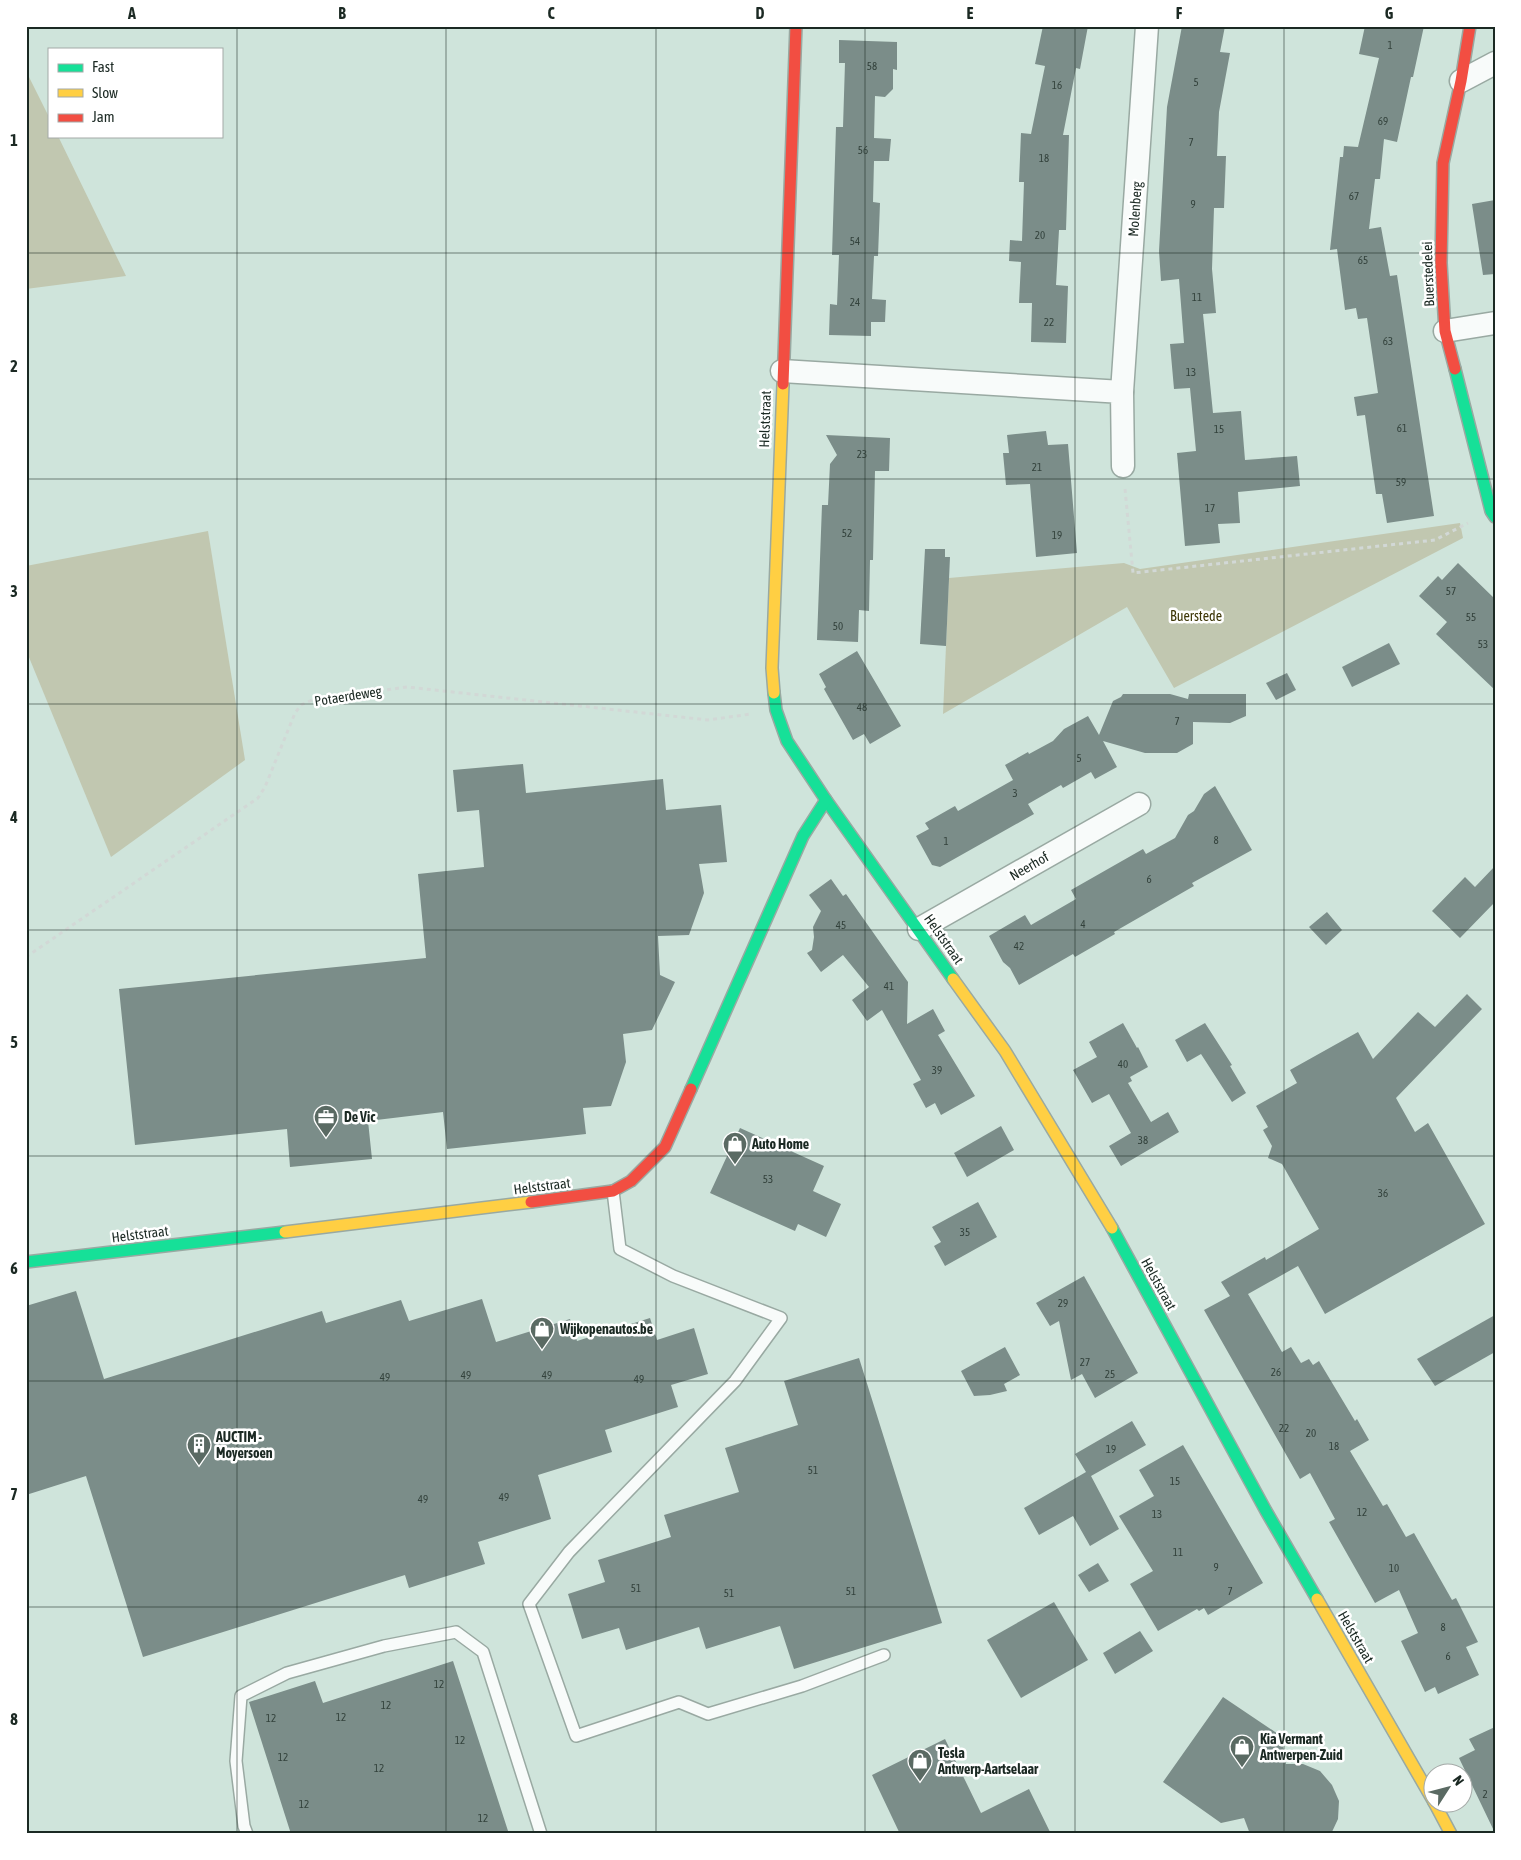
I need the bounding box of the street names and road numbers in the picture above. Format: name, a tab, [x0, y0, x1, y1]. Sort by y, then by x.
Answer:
street label: Molenberg	[1125, 181, 1145, 237]
street label: Buerstedelei	[1419, 241, 1437, 307]
street label: Helststraat	[756, 390, 774, 448]
street label: Potaerdeweg	[313, 683, 383, 709]
street label: Neerhof	[1007, 848, 1051, 883]
street label: Helststraat	[921, 911, 967, 967]
street label: Helststraat	[513, 1175, 571, 1197]
street label: Helststraat	[111, 1223, 169, 1245]
street label: Helststraat	[1138, 1255, 1180, 1313]
street label: Helststraat	[1335, 1608, 1377, 1666]

